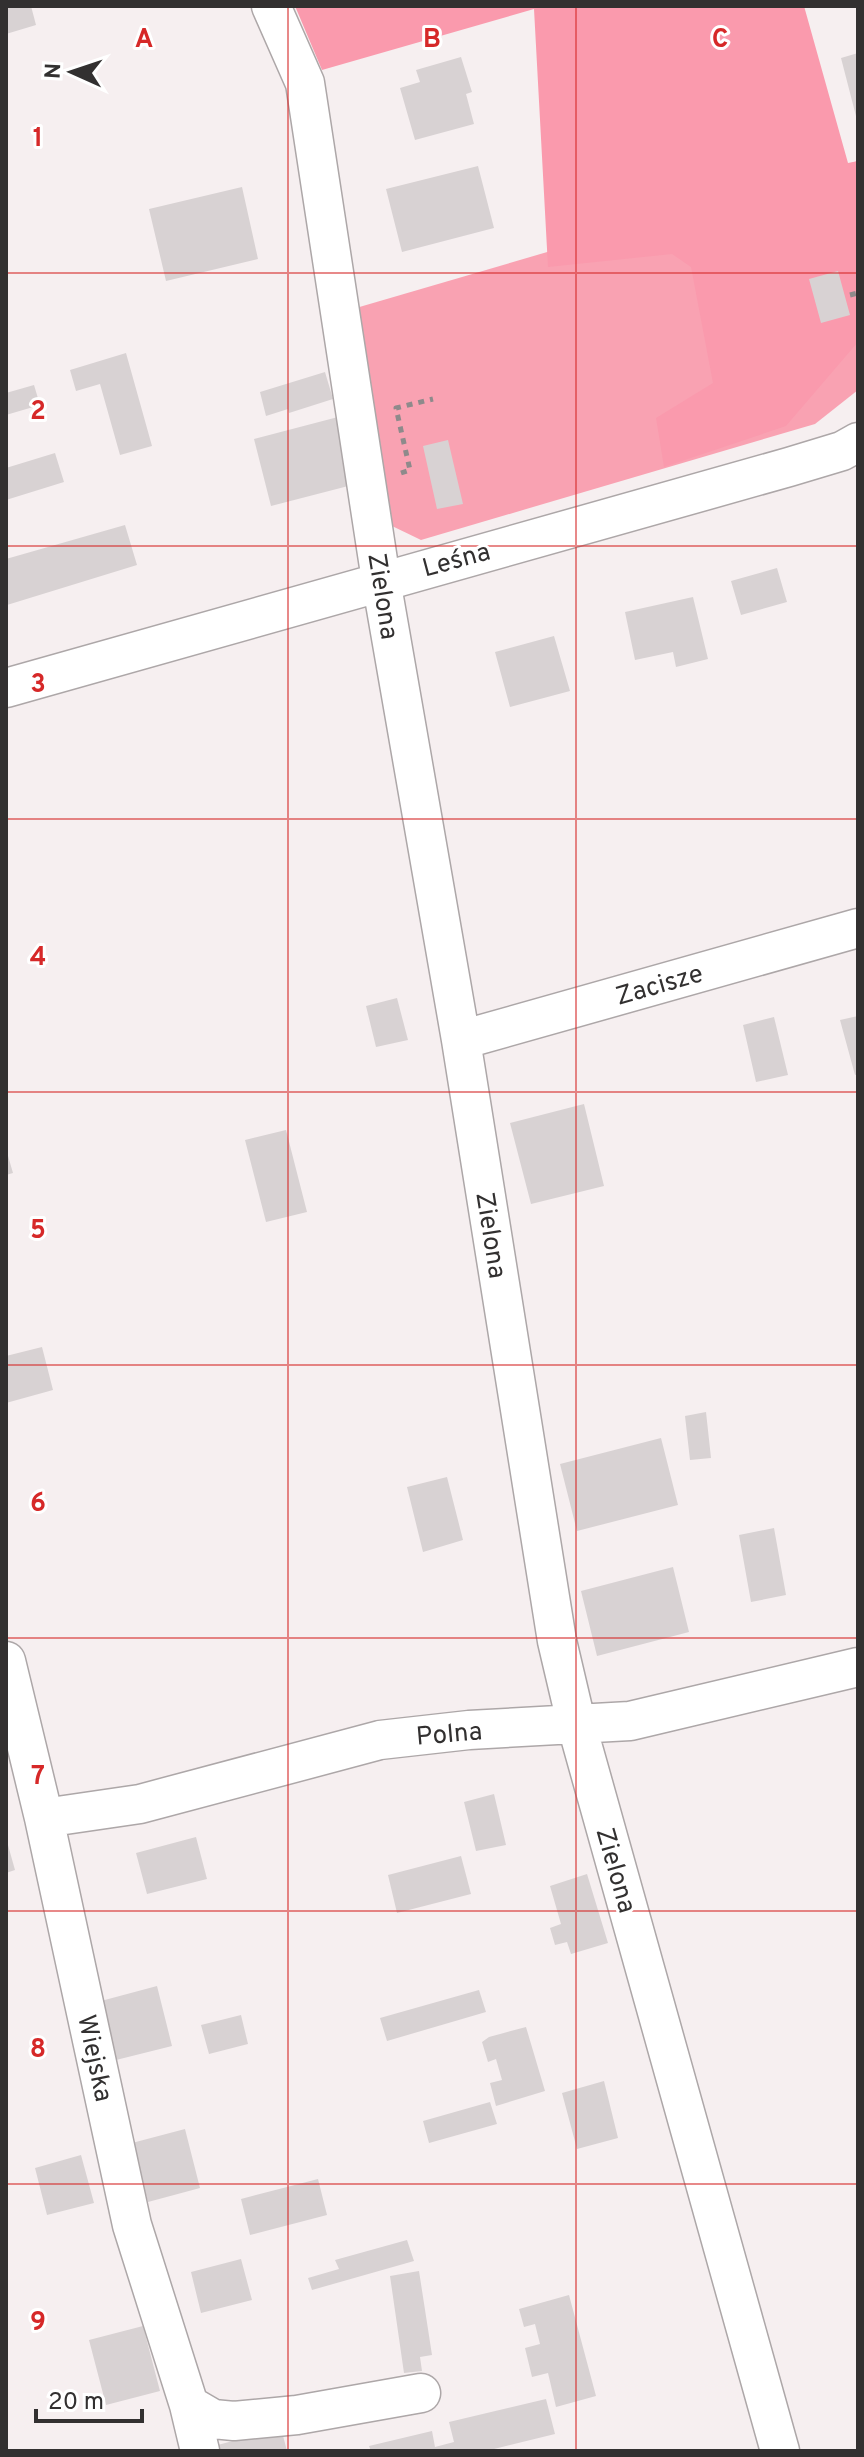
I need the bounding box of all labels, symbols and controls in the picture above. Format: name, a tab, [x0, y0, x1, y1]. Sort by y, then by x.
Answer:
text: A	[135, 24, 153, 57]
text: B	[423, 24, 441, 57]
text: C	[712, 24, 728, 57]
north arrow	[32, 32, 112, 112]
text: N	[41, 62, 68, 80]
text: 1	[33, 123, 43, 156]
text: 2	[30, 396, 46, 429]
street label: Leśna	[419, 537, 494, 586]
street label: Zielona	[358, 551, 405, 642]
text: 3	[30, 669, 46, 702]
text: 4	[30, 942, 46, 975]
street label: Zacisze	[612, 958, 707, 1015]
street label: Zielona	[466, 1190, 513, 1281]
text: 5	[30, 1215, 46, 1248]
text: 6	[30, 1488, 46, 1521]
street label: Polna	[415, 1716, 484, 1755]
text: 7	[31, 1761, 45, 1794]
street label: Zielona	[587, 1824, 642, 1917]
street label: Wiejska	[68, 2012, 119, 2105]
text: 8	[30, 2034, 46, 2067]
text: 9	[30, 2307, 46, 2340]
scale bar	[36, 2373, 142, 2423]
text: 20 m	[48, 2388, 104, 2418]

